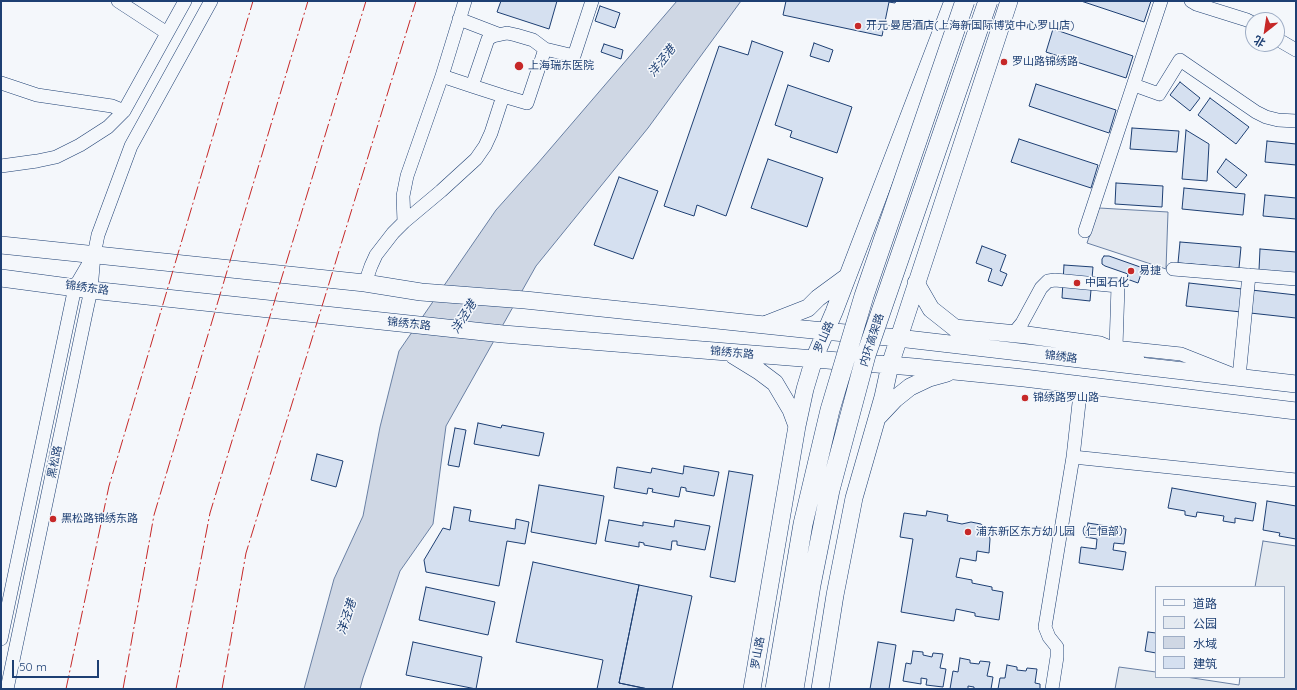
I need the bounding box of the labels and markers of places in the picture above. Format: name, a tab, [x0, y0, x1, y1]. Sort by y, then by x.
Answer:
place label: 开元·曼居酒店(上海新国际博览中心罗山店)	[866, 19, 1074, 33]
marker: 开元·曼居酒店(上海新国际博览中心罗山店)	[853, 21, 863, 31]
place label: 罗山路锦绣路	[1012, 55, 1078, 69]
marker: 罗山路锦绣路	[999, 57, 1009, 67]
place label: 上海瑞东医院	[528, 59, 594, 73]
marker: 上海瑞东医院	[513, 60, 525, 72]
place label: 易捷	[1139, 264, 1161, 278]
marker: 易捷	[1126, 266, 1136, 276]
place label: 中国石化	[1085, 276, 1129, 290]
marker: 中国石化	[1072, 278, 1082, 288]
place label: 锦绣路罗山路	[1033, 391, 1099, 405]
marker: 锦绣路罗山路	[1020, 393, 1030, 403]
place label: 黑松路锦绣东路	[61, 512, 138, 526]
marker: 黑松路锦绣东路	[48, 514, 58, 524]
place label: 浦东新区东方幼儿园（仁恒部）	[976, 525, 1130, 539]
marker: 浦东新区东方幼儿园（仁恒部）	[963, 527, 973, 537]

